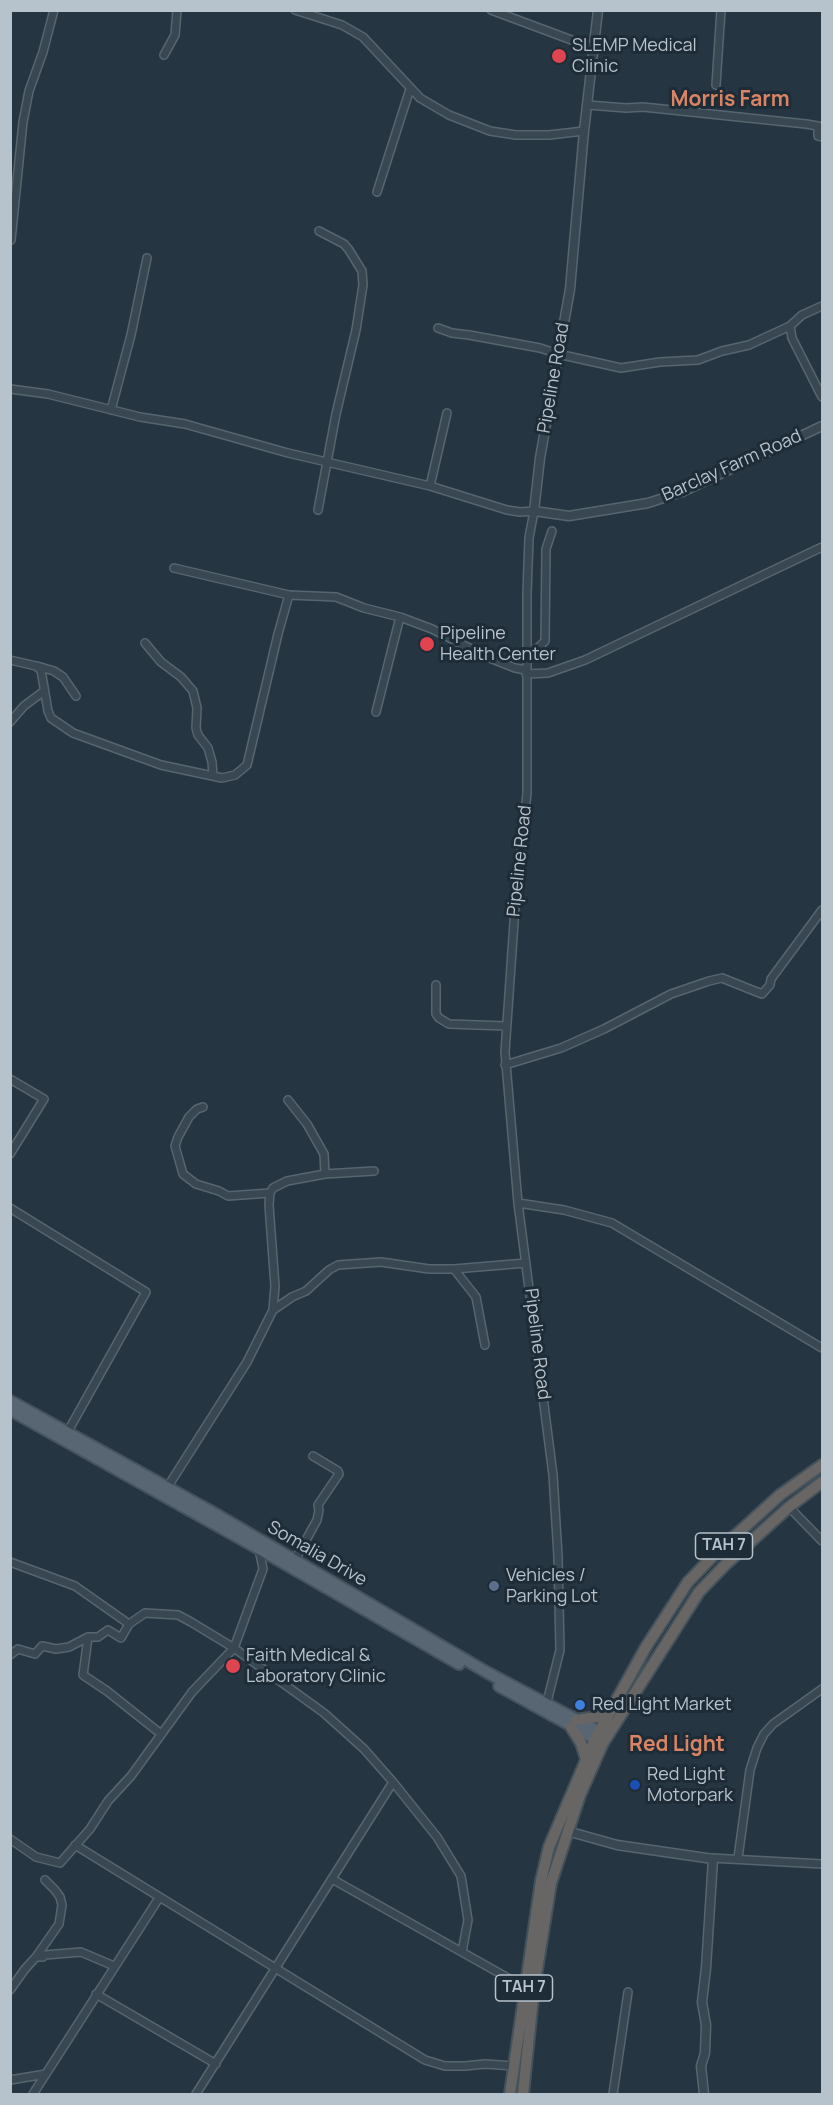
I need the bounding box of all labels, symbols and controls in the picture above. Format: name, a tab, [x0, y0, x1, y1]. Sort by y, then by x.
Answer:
place label: SLEMP Medical Clinic	[572, 35, 697, 78]
marker: SLEMP Medical Clinic	[550, 47, 568, 65]
district label: Morris Farm	[670, 87, 790, 113]
street label: Pipeline Road	[534, 321, 574, 435]
street label: Barclay Farm Road	[659, 426, 805, 506]
place label: Pipeline Health Center	[440, 623, 556, 666]
marker: Pipeline Health Center	[418, 635, 436, 653]
street label: Pipeline Road	[503, 804, 537, 918]
street label: Pipeline Road	[519, 1287, 555, 1401]
street label: Somalia Drive	[263, 1517, 371, 1591]
road number: TAH 7	[696, 1533, 752, 1559]
place label: Vehicles / Parking Lot	[506, 1565, 598, 1608]
marker: Vehicles / Parking Lot	[487, 1579, 501, 1593]
place label: Faith Medical & Laboratory Clinic	[246, 1645, 386, 1688]
marker: Faith Medical & Laboratory Clinic	[224, 1657, 242, 1675]
place label: Red Light Market	[592, 1694, 732, 1716]
marker: Red Light Market	[573, 1698, 587, 1712]
district label: Red Light	[629, 1732, 725, 1758]
place label: Red Light Motorpark	[647, 1764, 733, 1806]
marker: Red Light Motorpark	[628, 1778, 642, 1792]
road number: TAH 7	[496, 1975, 552, 2001]

